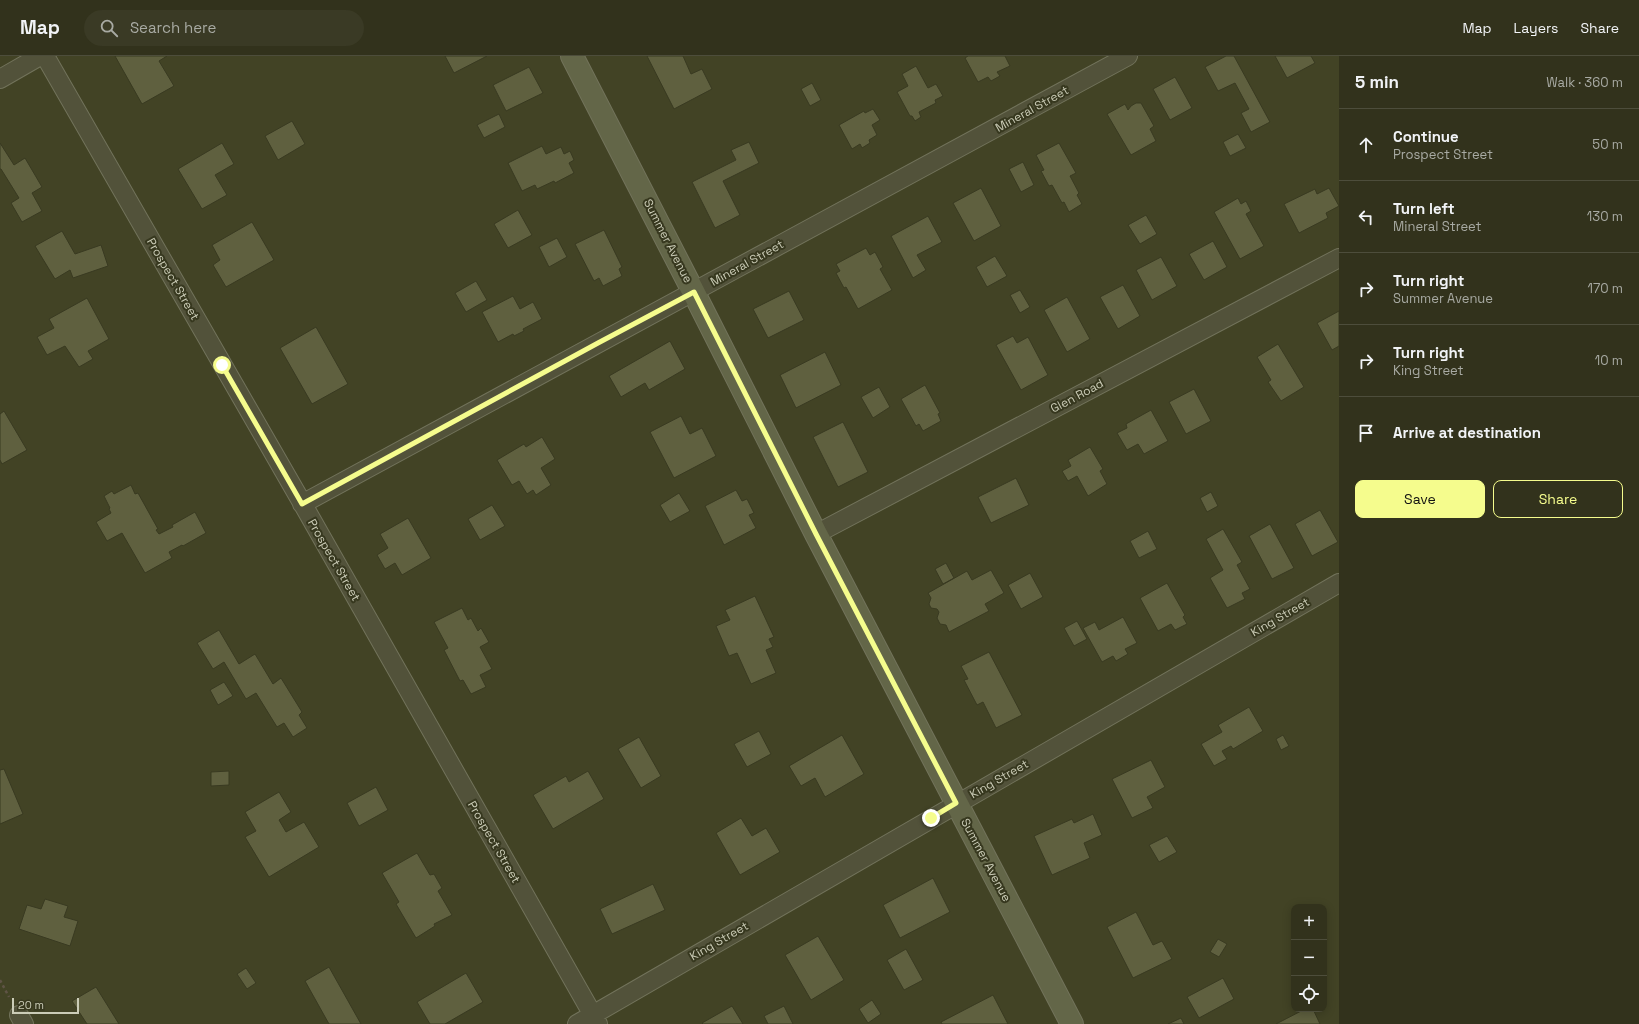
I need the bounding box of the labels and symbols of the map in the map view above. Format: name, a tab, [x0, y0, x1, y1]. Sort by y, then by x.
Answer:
street label: Mineral Street	[992, 82, 1072, 136]
street label: Summer Avenue	[640, 196, 696, 286]
street label: Prospect Street	[143, 235, 203, 323]
street label: Mineral Street	[707, 236, 787, 290]
route start	[213, 356, 231, 374]
street label: Glen Road	[1048, 375, 1106, 417]
street label: Prospect Street	[304, 516, 364, 604]
street label: King Street	[1248, 594, 1312, 640]
street label: King Street	[967, 756, 1031, 802]
street label: Prospect Street	[464, 798, 524, 886]
route end	[922, 809, 940, 827]
street label: Summer Avenue	[957, 816, 1015, 904]
street label: King Street	[687, 918, 751, 964]
scale bar	[12, 996, 79, 1015]

